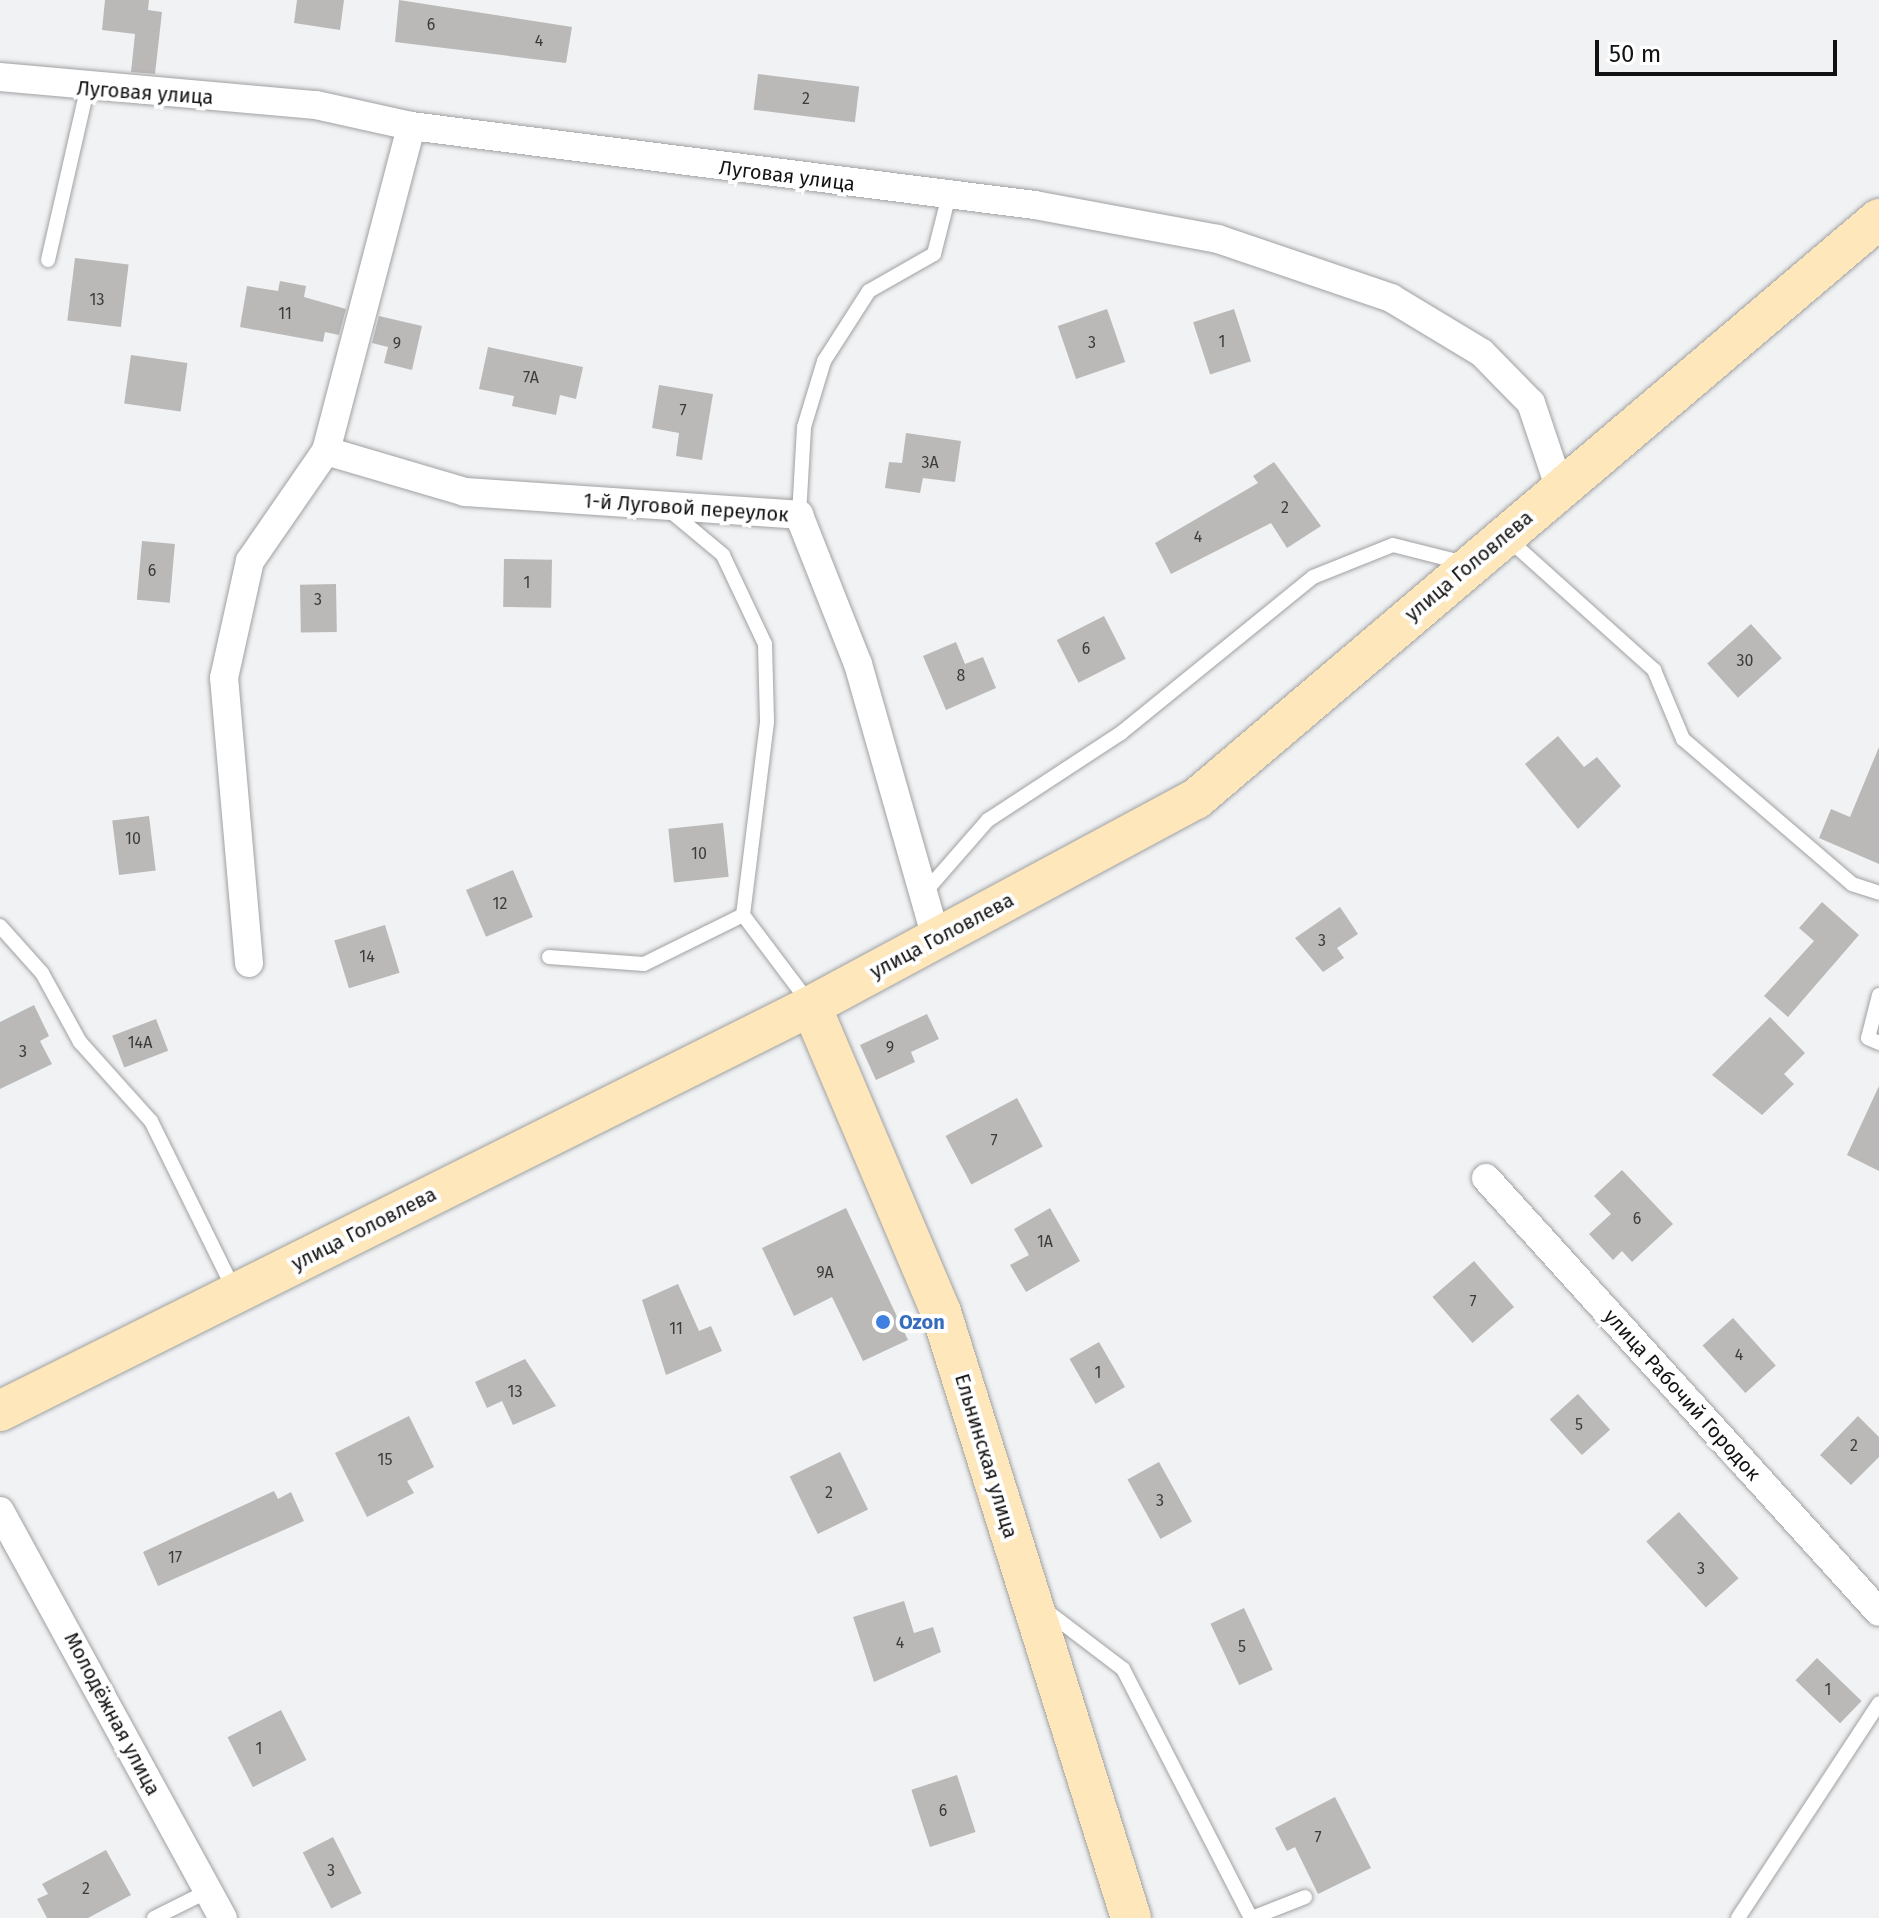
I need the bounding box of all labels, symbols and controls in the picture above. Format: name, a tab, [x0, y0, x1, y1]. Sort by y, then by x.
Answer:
house number: 6	[427, 15, 435, 35]
scale bar	[1599, 24, 1841, 74]
house number: 4	[535, 31, 543, 51]
text: 50 m	[1609, 40, 1661, 68]
street label: Луговая улица	[76, 76, 214, 110]
house number: 2	[802, 89, 810, 109]
street label: Луговая улица	[718, 156, 856, 196]
house number: 13	[90, 290, 104, 310]
house number: 11	[278, 304, 292, 324]
house number: 1	[1219, 332, 1225, 352]
house number: 3	[1088, 333, 1096, 353]
house number: 9	[393, 334, 401, 354]
house number: 7А	[523, 368, 539, 388]
house number: 7	[679, 401, 687, 421]
house number: 3А	[921, 453, 939, 473]
street label: 1-й Луговой переулок	[583, 489, 789, 527]
house number: 2	[1281, 498, 1289, 518]
street label: улица Головлева	[1400, 506, 1538, 626]
house number: 4	[1194, 527, 1202, 547]
house number: 6	[148, 561, 156, 581]
house number: 1	[524, 573, 530, 593]
house number: 3	[314, 590, 322, 610]
house number: 6	[1082, 639, 1090, 659]
house number: 30	[1737, 651, 1753, 671]
house number: 8	[957, 666, 965, 686]
house number: 10	[125, 829, 141, 849]
house number: 10	[691, 844, 707, 864]
street label: улица Головлева	[866, 888, 1018, 984]
house number: 12	[493, 894, 507, 914]
house number: 3	[1318, 931, 1326, 951]
house number: 14	[359, 947, 375, 967]
house number: 14А	[128, 1033, 152, 1053]
house number: 9	[886, 1038, 894, 1058]
house number: 3	[19, 1042, 27, 1062]
house number: 7	[990, 1131, 998, 1151]
street label: улица Головлева	[288, 1182, 440, 1276]
house number: 6	[1633, 1209, 1641, 1229]
house number: 1А	[1037, 1232, 1053, 1252]
house number: 9А	[816, 1263, 834, 1283]
house number: 7	[1469, 1292, 1477, 1312]
street label: улица Рабочий Городок	[1599, 1304, 1765, 1486]
place label: Ozon	[899, 1310, 945, 1334]
marker: Ozon	[874, 1313, 892, 1331]
house number: 11	[669, 1319, 683, 1339]
house number: 4	[1735, 1345, 1743, 1365]
house number: 1	[1095, 1363, 1101, 1383]
street label: Ельнинская улица	[950, 1371, 1022, 1541]
house number: 13	[508, 1382, 522, 1402]
house number: 5	[1575, 1415, 1583, 1435]
house number: 2	[1850, 1436, 1858, 1456]
house number: 15	[378, 1450, 392, 1470]
house number: 2	[825, 1483, 833, 1503]
house number: 3	[1156, 1491, 1164, 1511]
house number: 17	[168, 1548, 182, 1568]
house number: 3	[1697, 1559, 1705, 1579]
street label: Молодёжная улица	[59, 1628, 165, 1800]
house number: 4	[896, 1633, 904, 1653]
house number: 5	[1238, 1637, 1246, 1657]
house number: 1	[1825, 1680, 1831, 1700]
house number: 1	[256, 1739, 262, 1759]
house number: 6	[939, 1801, 947, 1821]
house number: 7	[1314, 1828, 1322, 1848]
house number: 3	[327, 1861, 335, 1881]
house number: 2	[82, 1879, 90, 1899]

